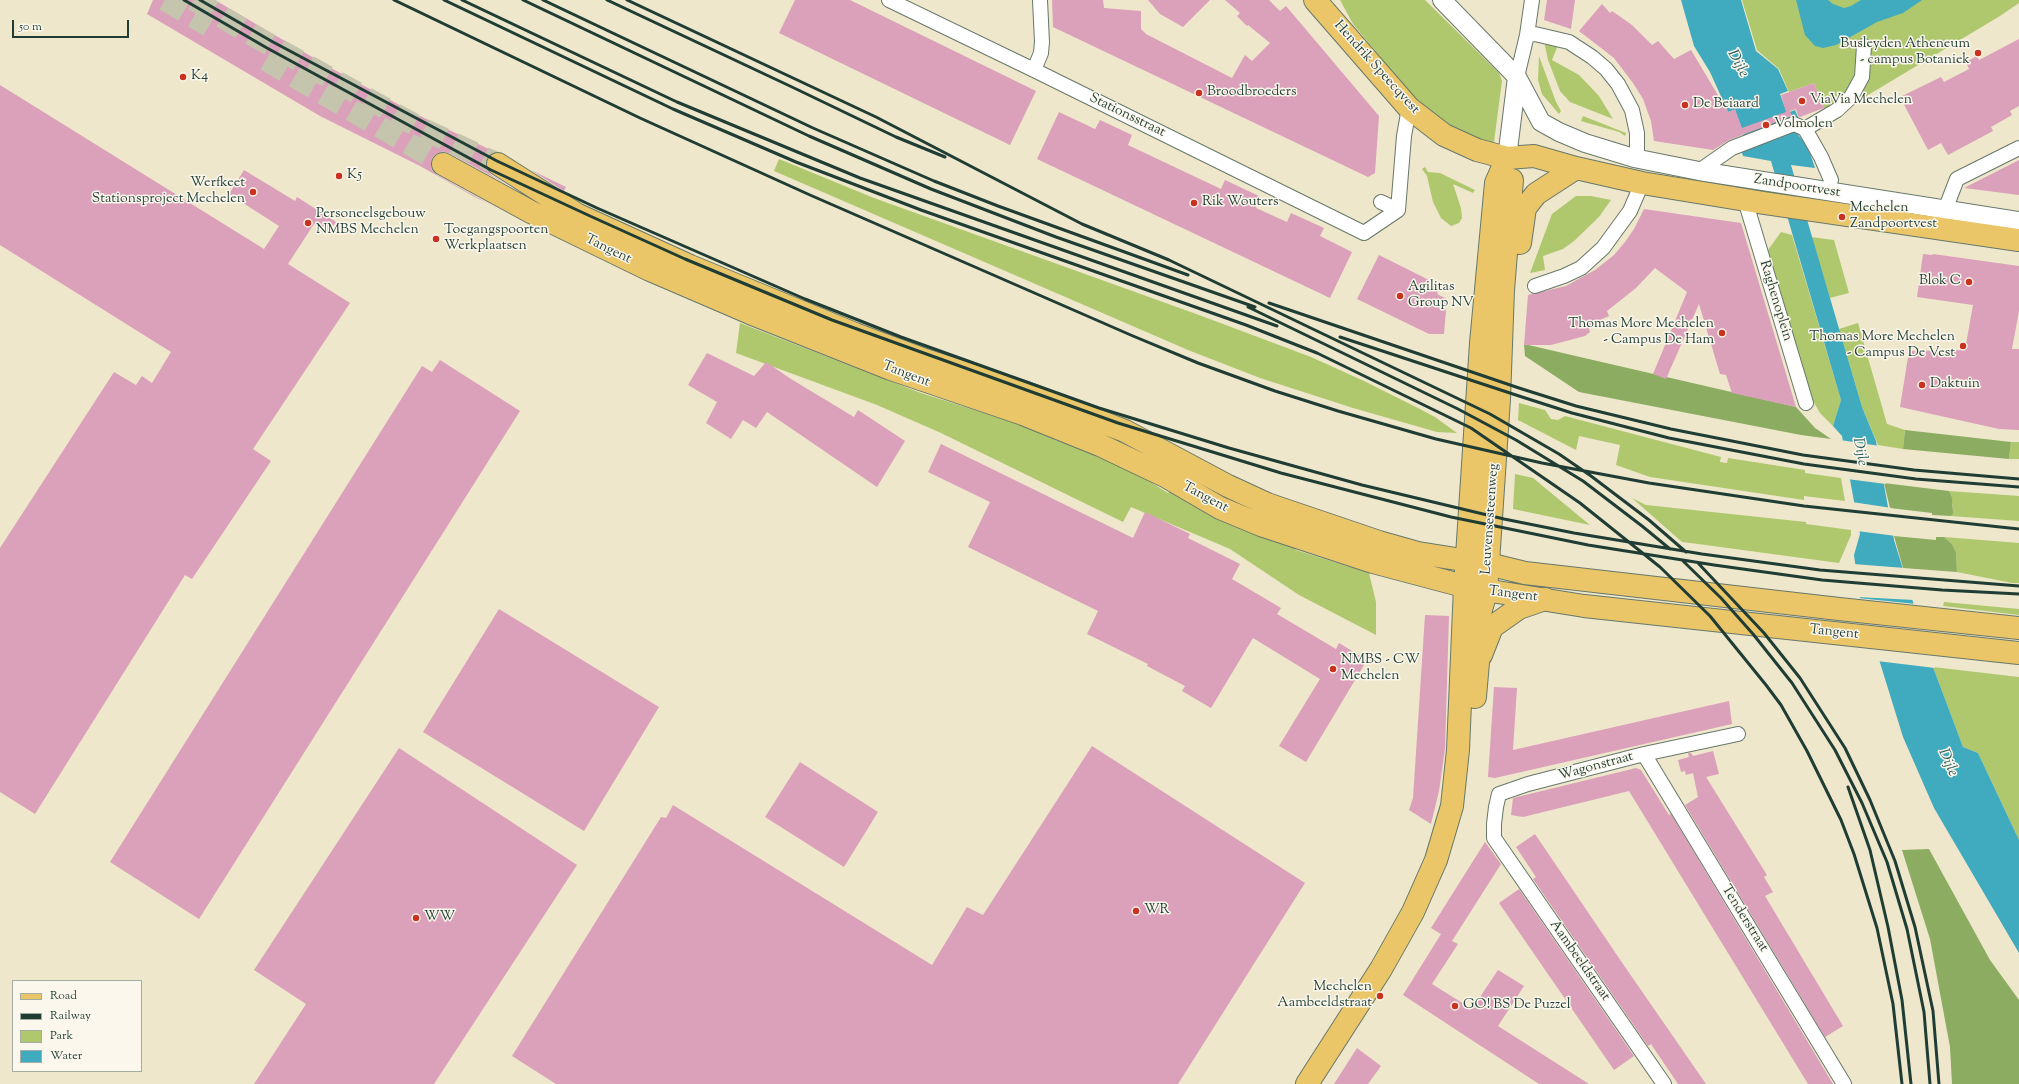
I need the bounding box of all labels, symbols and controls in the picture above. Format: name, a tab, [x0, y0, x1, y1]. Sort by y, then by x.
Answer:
scale bar	[14, 12, 131, 38]
text: 50 m	[19, 18, 42, 36]
street label: Hendrik Speecqvest	[1330, 18, 1422, 118]
place label: Busleyden Atheneum - campus Botaniek	[1840, 37, 1970, 70]
water label: Dijle	[1722, 47, 1752, 81]
marker: Busleyden Atheneum - campus Botaniek	[1973, 48, 1983, 58]
place label: K4	[191, 69, 208, 85]
marker: K4	[178, 72, 188, 82]
place label: Broodbroeders	[1207, 85, 1297, 101]
marker: Broodbroeders	[1194, 88, 1204, 98]
street label: Stationsstraat	[1086, 90, 1168, 142]
place label: ViaVia Mechelen	[1810, 93, 1912, 109]
marker: ViaVia Mechelen	[1797, 96, 1807, 106]
place label: De Beiaard	[1693, 97, 1759, 113]
marker: De Beiaard	[1680, 100, 1690, 110]
place label: Volmolen	[1774, 117, 1833, 133]
marker: Volmolen	[1761, 120, 1771, 130]
place label: K5	[347, 168, 362, 184]
marker: K5	[334, 171, 344, 181]
street label: Zandpoortvest	[1753, 172, 1841, 202]
place label: Werfkeet Stationsproject Mechelen	[92, 176, 245, 208]
marker: Werfkeet Stationsproject Mechelen	[248, 187, 258, 197]
place label: Rik Wouters	[1202, 195, 1279, 211]
marker: Rik Wouters	[1189, 198, 1199, 208]
place label: Mechelen Zandpoortvest	[1850, 201, 1937, 234]
place label: Personeelsgebouw NMBS Mechelen	[316, 207, 426, 240]
marker: Mechelen Zandpoortvest	[1837, 212, 1847, 222]
marker: Personeelsgebouw NMBS Mechelen	[303, 218, 313, 228]
place label: Toegangspoorten Werkplaatsen	[444, 223, 548, 256]
street label: Tangent	[582, 232, 634, 268]
marker: Toegangspoorten Werkplaatsen	[431, 234, 441, 244]
street label: Raghenoplein	[1755, 259, 1795, 343]
place label: Blok C	[1919, 274, 1961, 290]
marker: Blok C	[1964, 277, 1974, 287]
place label: Agilitas Group NV	[1408, 280, 1474, 312]
marker: Agilitas Group NV	[1395, 291, 1405, 301]
place label: Thomas More Mechelen - Campus De Ham	[1568, 317, 1714, 350]
marker: Thomas More Mechelen - Campus De Ham	[1717, 328, 1727, 338]
place label: Thomas More Mechelen - Campus De Vest	[1809, 330, 1955, 362]
marker: Thomas More Mechelen - Campus De Vest	[1958, 341, 1968, 351]
street label: Tangent	[880, 358, 932, 392]
place label: Daktuin	[1930, 377, 1980, 393]
marker: Daktuin	[1917, 380, 1927, 390]
water label: Dijle	[1847, 436, 1871, 468]
street label: Leuvensesteenweg	[1479, 463, 1503, 575]
street label: Tangent	[1179, 479, 1231, 517]
street label: Tangent	[1487, 584, 1539, 606]
street label: Tangent	[1809, 622, 1859, 644]
place label: NMBS - CW Mechelen	[1341, 653, 1420, 686]
marker: NMBS - CW Mechelen	[1328, 664, 1338, 674]
water label: Dijle	[1933, 746, 1961, 780]
street label: Wagonstraat	[1557, 749, 1635, 785]
street label: Tenderstraat	[1717, 882, 1771, 956]
place label: WR	[1144, 903, 1170, 919]
marker: WR	[1131, 906, 1141, 916]
place label: WW	[424, 910, 455, 926]
marker: WW	[411, 913, 421, 923]
street label: Aambeeldstraat	[1545, 917, 1613, 1005]
legend	[12, 980, 142, 1072]
place label: Mechelen Aambeeldstraat	[1277, 980, 1372, 1012]
text: Road	[50, 987, 77, 1005]
marker: Mechelen Aambeeldstraat	[1375, 991, 1385, 1001]
place label: GO! BS De Puzzel	[1463, 998, 1571, 1014]
marker: GO! BS De Puzzel	[1450, 1001, 1460, 1011]
text: Railway	[50, 1007, 91, 1025]
text: Park	[50, 1027, 73, 1045]
text: Water	[50, 1047, 82, 1065]

